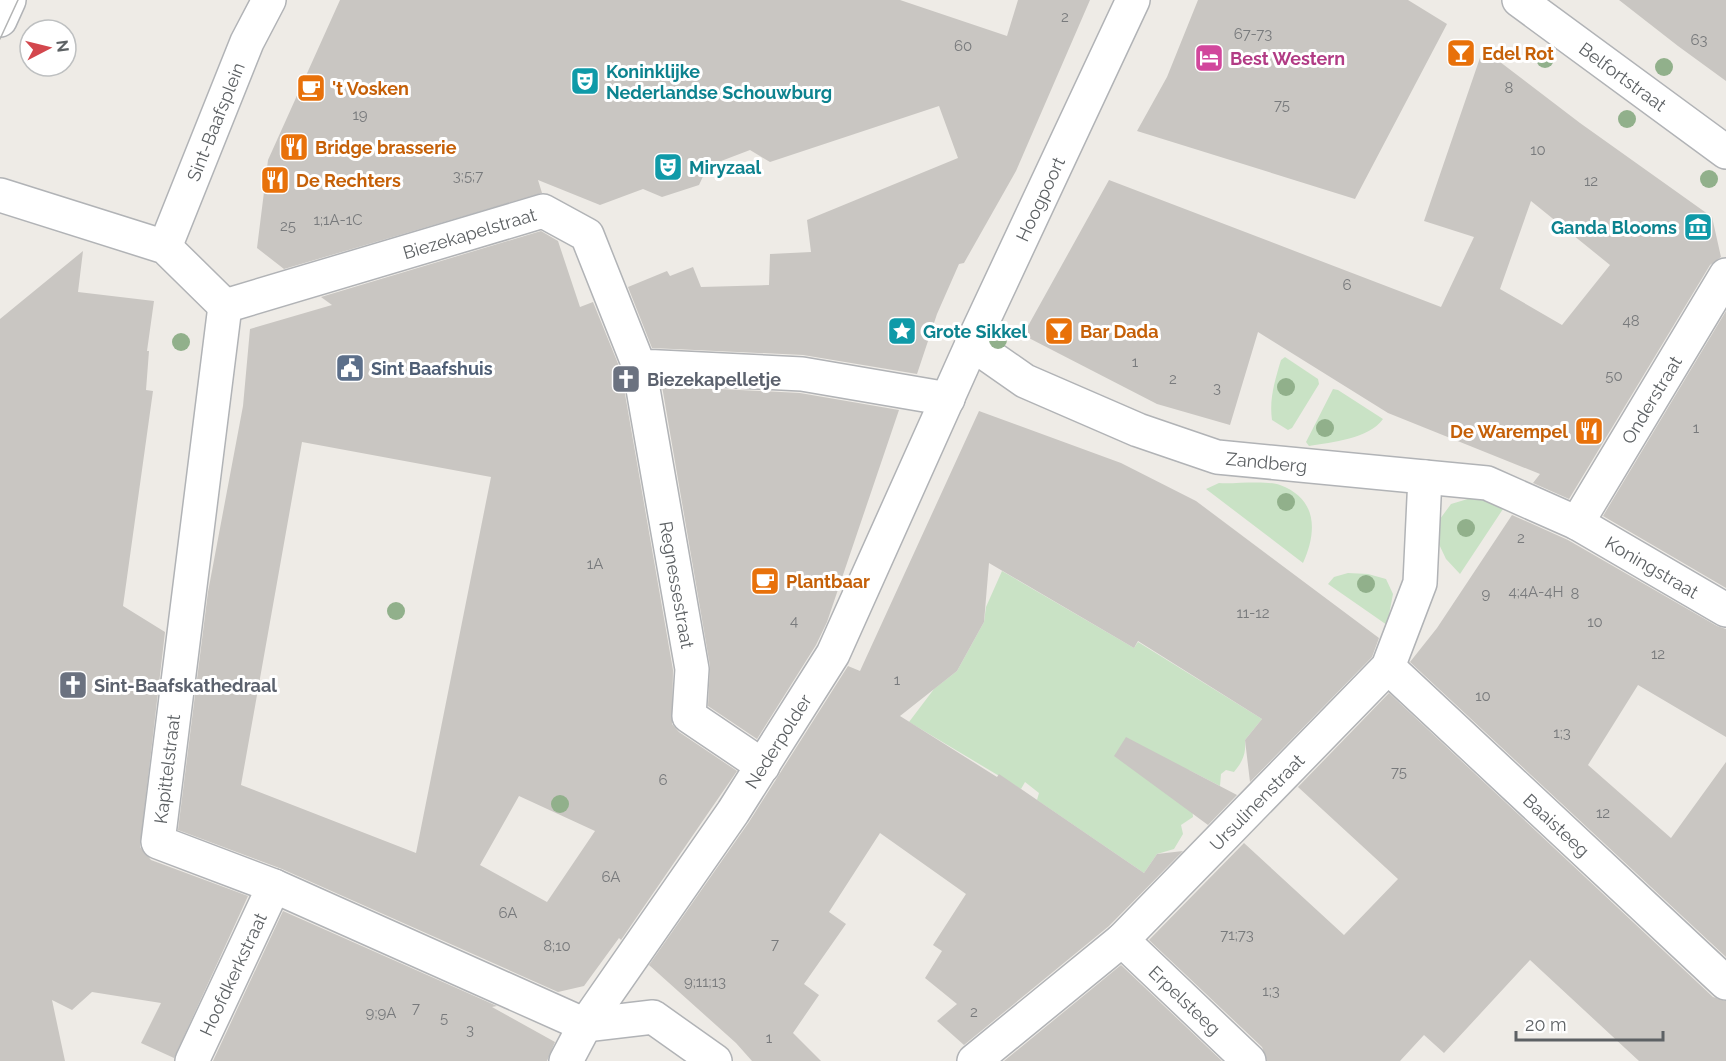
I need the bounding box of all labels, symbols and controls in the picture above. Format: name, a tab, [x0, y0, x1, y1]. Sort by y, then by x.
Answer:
house number: 2	[1061, 8, 1069, 26]
north arrow	[18, 18, 78, 78]
house number: 67-73	[1234, 25, 1272, 43]
house number: 63	[1690, 31, 1708, 49]
house number: 60	[954, 37, 972, 55]
bar icon: Edel Rot	[1445, 37, 1477, 69]
street label: Belfortstraat	[1575, 37, 1671, 115]
text: N	[52, 39, 73, 53]
hotel icon: Best Western	[1193, 42, 1225, 74]
place label: Edel Rot	[1482, 43, 1554, 64]
place label: Best Western	[1230, 48, 1345, 69]
street label: Sint-Baafsplein	[182, 59, 248, 184]
place label: Koninklijke Nederlandse Schouwburg	[606, 61, 832, 103]
theatre icon: Koninklijke Nederlandse Schouwburg	[569, 65, 601, 97]
cafe icon: 't Vosken	[295, 72, 327, 104]
place label: 't Vosken	[332, 78, 409, 99]
house number: 8	[1505, 79, 1514, 97]
house number: 75	[1274, 96, 1290, 114]
house number: 19	[352, 106, 368, 124]
restaurant icon: Bridge brasserie	[278, 131, 310, 163]
place label: Bridge brasserie	[315, 137, 457, 158]
house number: 10	[1530, 141, 1546, 159]
theatre icon: Miryzaal	[652, 151, 684, 183]
street label: Hoogpoort	[1011, 153, 1069, 244]
place label: Miryzaal	[689, 157, 762, 178]
restaurant icon: De Rechters	[259, 164, 291, 196]
house number: 3;5;7	[453, 167, 483, 185]
place label: De Rechters	[296, 170, 401, 191]
house number: 12	[1584, 172, 1598, 190]
street label: Biezekapelstraat	[400, 203, 539, 263]
house number: 1;1A-1C	[314, 211, 362, 229]
museum icon: Ganda Blooms	[1682, 211, 1714, 243]
house number: 25	[280, 217, 296, 235]
place label: Ganda Blooms	[1551, 217, 1677, 238]
house number: 6	[1342, 276, 1352, 294]
house number: 48	[1622, 312, 1640, 330]
place icon: Grote Sikkel	[886, 315, 918, 347]
bar icon: Bar Dada	[1043, 315, 1075, 347]
place label: Grote Sikkel	[923, 321, 1028, 342]
place label: Bar Dada	[1080, 321, 1159, 342]
public building icon: Sint Baafshuis	[334, 352, 366, 384]
street label: Onderstraat	[1617, 352, 1686, 447]
house number: 1	[1132, 353, 1139, 371]
place label: Sint Baafshuis	[371, 358, 493, 379]
church icon: Biezekapelletje	[610, 363, 642, 395]
house number: 50	[1605, 367, 1623, 385]
place label: Biezekapelletje	[647, 369, 781, 390]
house number: 2	[1169, 370, 1177, 388]
house number: 3	[1213, 379, 1221, 397]
restaurant icon: De Warempel	[1573, 415, 1605, 447]
house number: 1	[1693, 419, 1700, 437]
place label: De Warempel	[1450, 421, 1568, 442]
street label: Zandberg	[1225, 447, 1308, 476]
street label: Regnessestraat	[656, 519, 699, 650]
house number: 2	[1517, 529, 1525, 547]
street label: Koningstraat	[1602, 531, 1702, 602]
house number: 1A	[587, 555, 603, 573]
cafe icon: Plantbaar	[749, 565, 781, 597]
place label: Plantbaar	[786, 571, 870, 592]
house number: 4;4A-4H	[1508, 583, 1564, 601]
house number: 9	[1482, 585, 1491, 603]
house number: 8	[1571, 585, 1580, 603]
house number: 11-12	[1236, 604, 1270, 622]
house number: 4	[790, 612, 798, 630]
house number: 10	[1587, 613, 1603, 631]
house number: 12	[1651, 645, 1665, 663]
church icon: Sint-Baafskathedraal	[57, 669, 89, 701]
house number: 1	[894, 671, 901, 689]
place label: Sint-Baafskathedraal	[94, 675, 277, 696]
house number: 10	[1475, 687, 1491, 705]
street label: Nederpolder	[740, 690, 816, 792]
street label: Kapittelstraat	[150, 713, 184, 825]
house number: 1;3	[1553, 724, 1571, 742]
street label: Ursulinenstraat	[1205, 749, 1308, 854]
house number: 75	[1391, 763, 1407, 781]
house number: 6	[658, 771, 668, 789]
street label: Baaisteeg	[1519, 789, 1594, 861]
house number: 12	[1596, 804, 1610, 822]
house number: 6A	[602, 868, 620, 886]
house number: 6A	[499, 904, 517, 922]
street label: Hoofdkerkstraat	[195, 909, 271, 1039]
house number: 71;73	[1220, 926, 1254, 944]
house number: 7	[771, 935, 779, 953]
house number: 8;10	[543, 937, 571, 955]
street label: Erpelsteeg	[1145, 961, 1225, 1039]
house number: 9;11;13	[684, 973, 726, 991]
house number: 1;3	[1262, 982, 1280, 1000]
house number: 7	[412, 999, 420, 1017]
house number: 2	[970, 1003, 978, 1021]
house number: 9;9A	[366, 1004, 396, 1022]
scale bar	[1516, 1004, 1663, 1042]
house number: 5	[440, 1009, 448, 1027]
text: 20 m	[1525, 1014, 1567, 1035]
house number: 3	[466, 1021, 474, 1039]
house number: 1	[766, 1029, 773, 1047]

